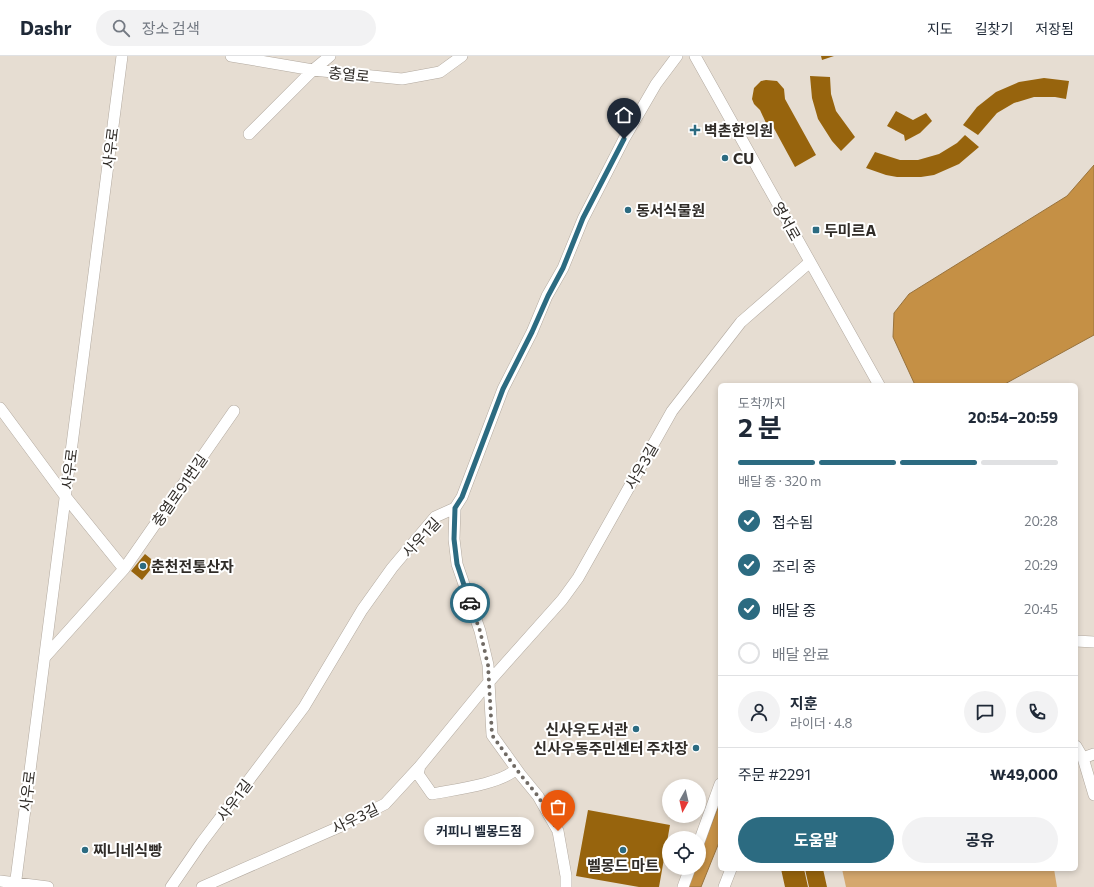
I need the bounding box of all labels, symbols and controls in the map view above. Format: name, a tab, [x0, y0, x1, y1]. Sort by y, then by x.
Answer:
search box	[96, 10, 376, 46]
text: Dashr	[20, 16, 72, 39]
icon: search	[110, 17, 132, 39]
text: 장소 검색	[142, 19, 200, 37]
text: 지도	[927, 20, 953, 37]
text: 길찾기	[975, 20, 1013, 37]
text: 저장됨	[1035, 20, 1074, 37]
street label: 충열로	[327, 63, 371, 85]
pin	[607, 98, 641, 139]
icon: home	[613, 104, 635, 126]
place label: 벽촌한의원	[704, 121, 773, 139]
marker: 벽촌한의원	[689, 124, 701, 136]
street label: 사우로	[99, 126, 121, 170]
place label: CU	[733, 149, 754, 167]
marker: CU	[720, 153, 730, 163]
street label: 영서로	[769, 199, 805, 243]
place label: 동서식물원	[636, 201, 705, 219]
marker: 동서식물원	[623, 205, 633, 215]
place label: 두미르A	[824, 221, 876, 239]
marker: 두미르A	[811, 225, 821, 235]
text: 도착까지	[738, 395, 786, 411]
text: 20:54–20:59	[968, 408, 1058, 426]
text: 2 분	[738, 411, 782, 442]
street label: 사우3길	[621, 440, 661, 492]
street label: 사우로	[58, 447, 80, 491]
street label: 충열로91번길	[147, 450, 211, 530]
text: 배달 중 · 320 m	[738, 473, 821, 489]
icon: check	[738, 510, 760, 532]
street label: 사우1길	[398, 513, 444, 561]
text: 접수됨	[772, 513, 813, 531]
text: 20:28	[1024, 513, 1058, 529]
icon: check	[738, 554, 760, 576]
place label: 춘천전통산자	[151, 557, 234, 575]
text: 조리 중	[772, 557, 816, 575]
text: 20:29	[1024, 557, 1058, 573]
marker: 춘천전통산자	[138, 561, 148, 571]
courier	[450, 583, 490, 623]
icon: car	[459, 592, 481, 614]
icon: check	[738, 598, 760, 620]
text: 배달 중	[772, 601, 816, 619]
text: 20:45	[1024, 601, 1058, 617]
text: 배달 완료	[772, 645, 830, 663]
button: person	[738, 691, 780, 733]
button: chat	[964, 691, 1006, 733]
button: phone	[1016, 691, 1058, 733]
text: 지훈	[790, 694, 818, 712]
text: 라이더 · 4.8	[790, 715, 852, 731]
place label: 신사우도서관	[545, 720, 628, 738]
marker: 신사우도서관	[631, 724, 641, 734]
place label: 신사우동주민센터 주차장	[533, 739, 688, 757]
marker: 신사우동주민센터 주차장	[691, 743, 701, 753]
text: 주문 #2291	[738, 765, 811, 783]
text: ₩49,000	[990, 765, 1058, 783]
street label: 사우로	[16, 769, 38, 813]
street label: 사우1길	[212, 775, 256, 825]
north arrow	[662, 779, 706, 823]
map controls	[662, 779, 706, 875]
pin	[541, 790, 575, 831]
icon: bag	[547, 796, 569, 818]
street label: 사우3길	[329, 799, 381, 837]
callout: 커피니 벨몽드점	[424, 817, 534, 845]
button: 도움말	[738, 817, 894, 863]
button: 공유	[902, 817, 1058, 863]
text: 커피니 벨몽드점	[436, 823, 522, 839]
button: locate	[662, 831, 706, 875]
place label: 찌니네식빵	[93, 841, 162, 859]
marker: 찌니네식빵	[80, 845, 90, 855]
marker: 벨몽드 마트	[618, 845, 628, 855]
place label: 벨몽드 마트	[587, 856, 659, 874]

